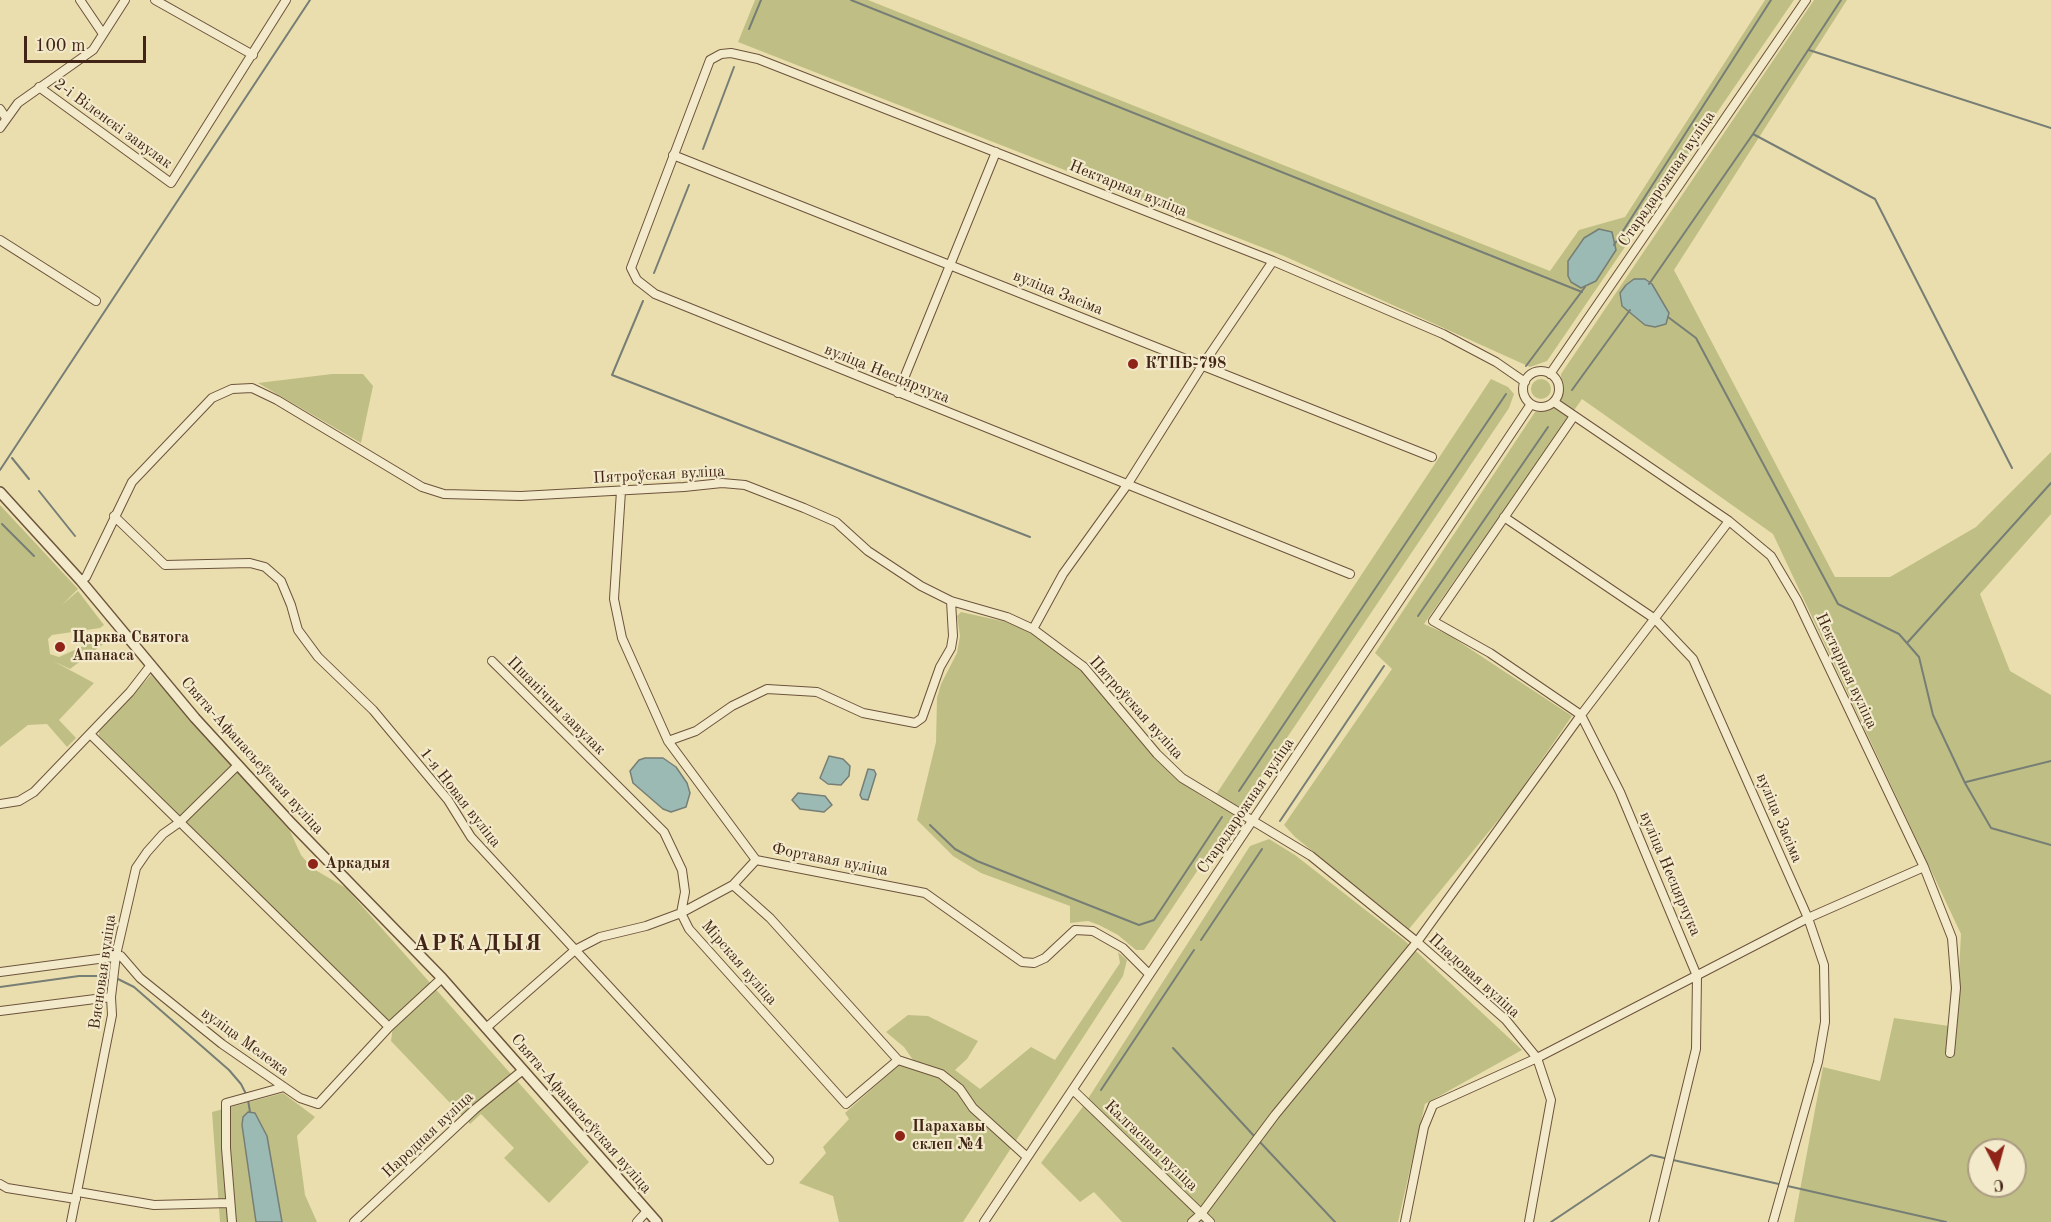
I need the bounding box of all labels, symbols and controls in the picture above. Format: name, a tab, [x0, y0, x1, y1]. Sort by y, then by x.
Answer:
scale bar	[27, 24, 148, 62]
text: 100 m	[35, 37, 86, 55]
street label: 2-і Віленскі завулак	[50, 75, 176, 173]
street label: Старадарожная вуліца	[1614, 107, 1720, 251]
street label: Нектарная вуліца	[1066, 157, 1190, 221]
street label: вуліца Засіма	[1010, 266, 1106, 320]
street label: вуліца Несцярчука	[821, 340, 953, 408]
place label: КТПБ-798	[1145, 354, 1226, 374]
marker: КТПБ-798	[1126, 357, 1140, 371]
street label: Пятроўская вуліца	[593, 462, 725, 488]
street label: Нектарная вуліца	[1811, 610, 1881, 732]
place label: Царква Святога Апанаса	[72, 628, 189, 666]
marker: Царква Святога Апанаса	[53, 640, 67, 654]
street label: Пшанічны завулак	[503, 653, 609, 759]
street label: Пятроўская вуліца	[1085, 653, 1187, 763]
street label: Свята-Афанасьеўская вуліца	[176, 673, 328, 839]
street label: Старадарожная вуліца	[1193, 734, 1299, 878]
street label: 1-я Новая вуліца	[415, 744, 505, 852]
street label: вуліца Засіма	[1752, 770, 1806, 866]
street label: вуліца Несцярчука	[1635, 809, 1705, 939]
street label: Фортавая вуліца	[770, 839, 890, 881]
place label: Аркадыя	[325, 854, 390, 874]
marker: Аркадыя	[306, 857, 320, 871]
street label: Вясновая вуліца	[85, 913, 121, 1031]
street label: Мірская вуліца	[697, 917, 781, 1009]
street label: Пладовая вуліца	[1424, 930, 1524, 1022]
district label: АРКАДЫЯ	[413, 931, 543, 957]
street label: вуліца Мележа	[197, 1004, 293, 1080]
street label: Свята-Афанасьеўская вуліца	[506, 1030, 656, 1198]
street label: Народная вуліца	[378, 1088, 478, 1182]
street label: Калгасная вуліца	[1100, 1096, 1202, 1196]
place label: Парахавы склеп №4	[912, 1117, 985, 1155]
marker: Парахавы склеп №4	[893, 1129, 907, 1143]
north arrow	[1967, 1138, 2027, 1198]
text: С	[1993, 1175, 2005, 1192]

